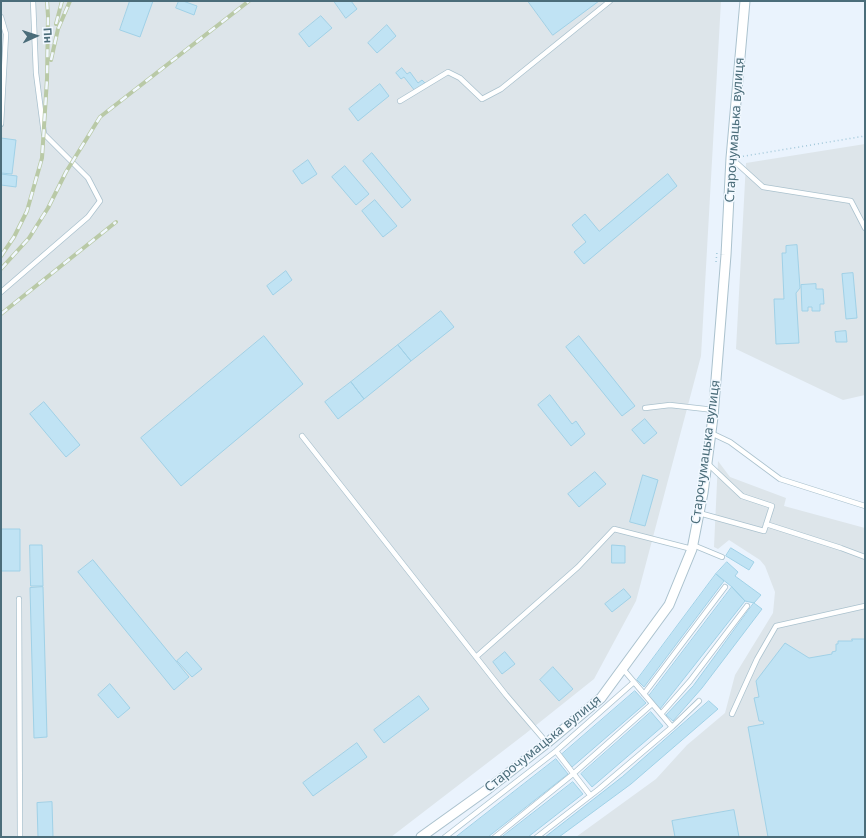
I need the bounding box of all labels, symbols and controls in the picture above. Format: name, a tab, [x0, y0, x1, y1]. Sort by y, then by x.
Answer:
north arrow	[16, 16, 56, 56]
text: Пн	[41, 27, 56, 44]
street label: Старочумацька вулиця	[722, 57, 748, 203]
street label: Старочумацька вулиця	[688, 379, 724, 525]
street label: Старочумацька вулиця	[482, 692, 604, 796]

